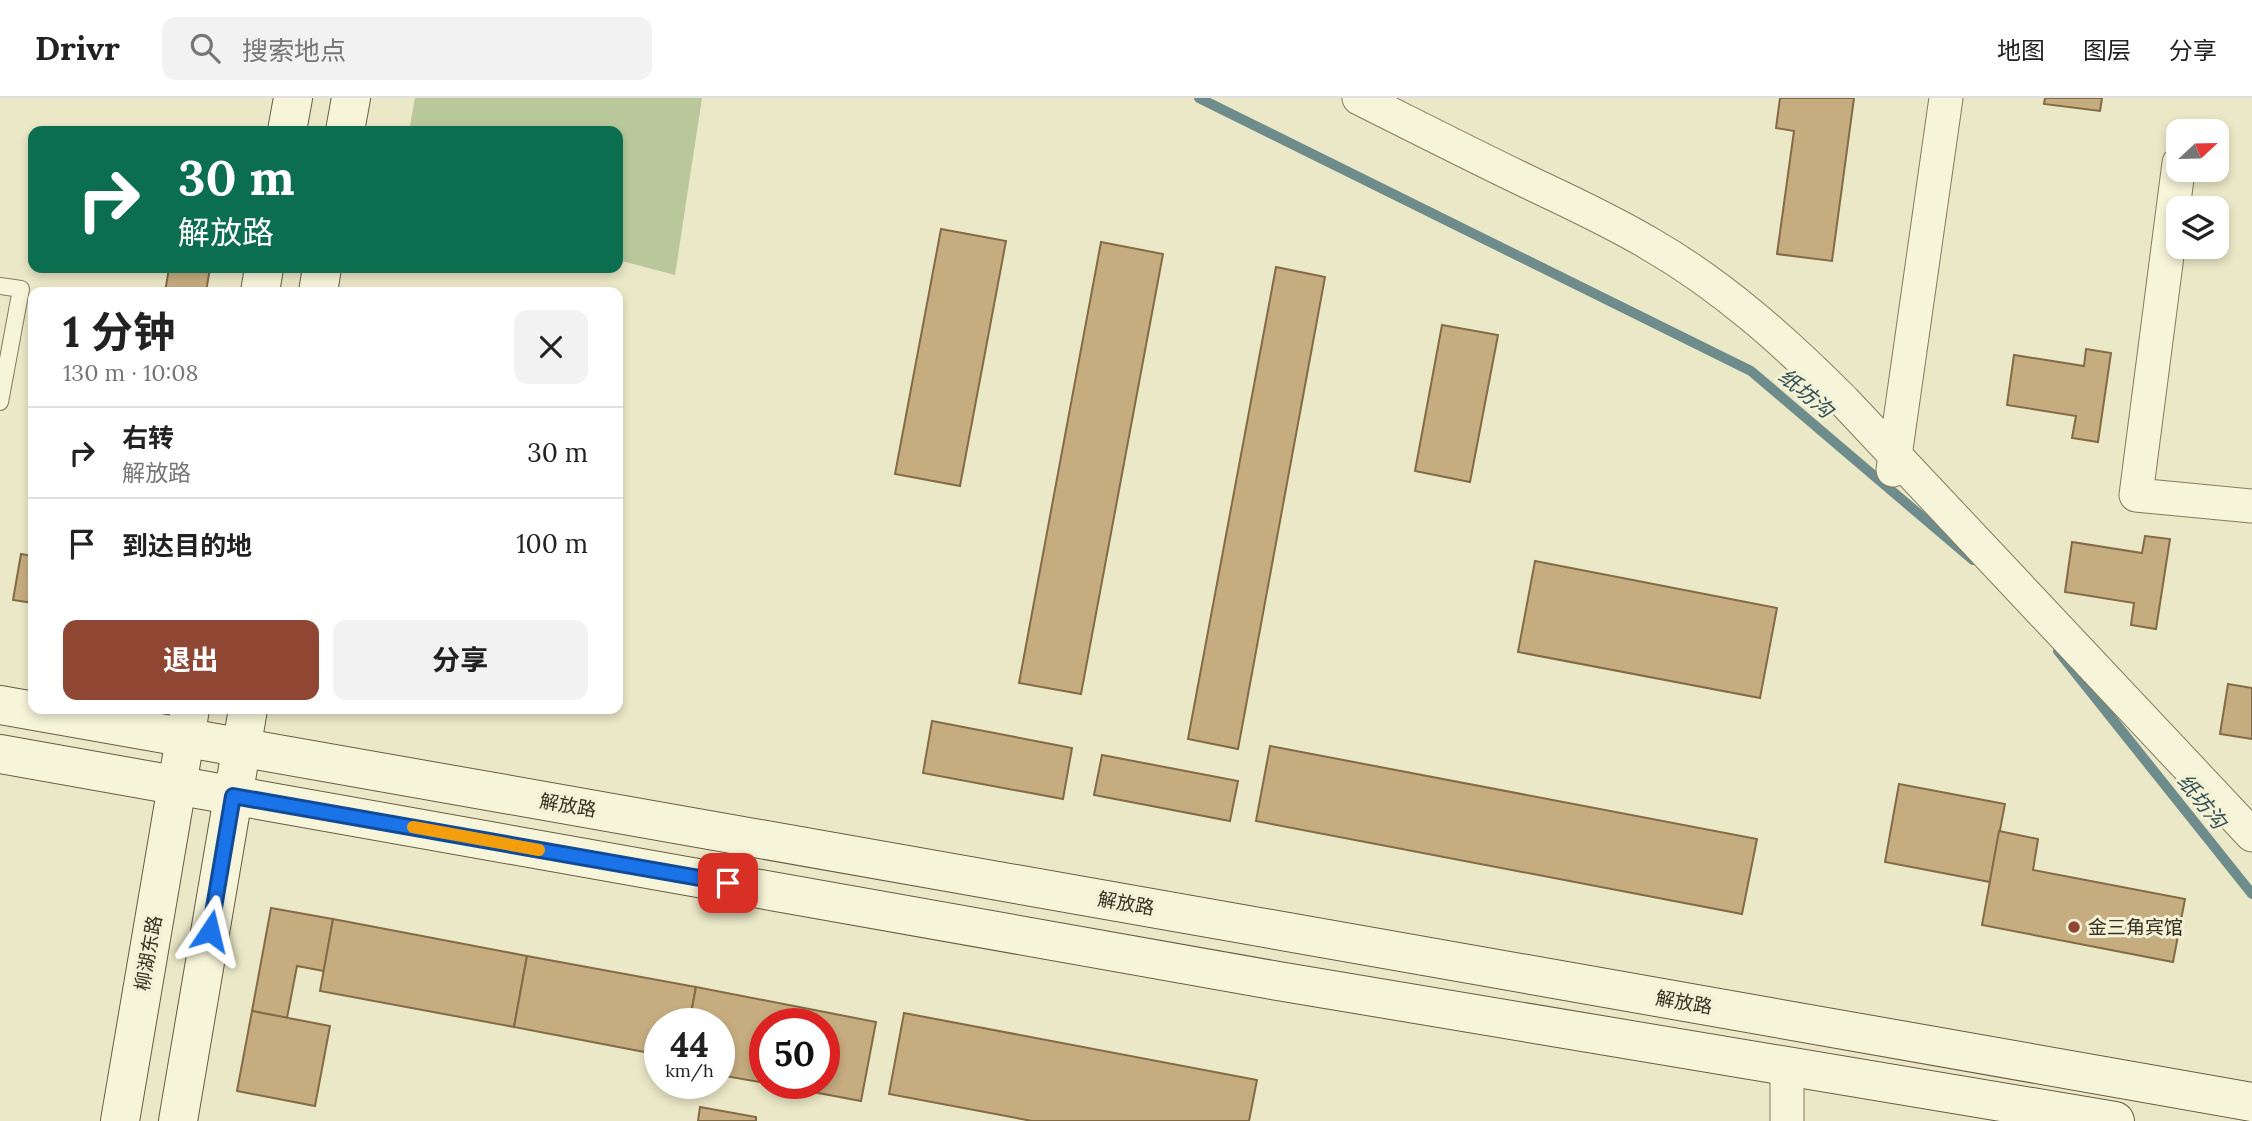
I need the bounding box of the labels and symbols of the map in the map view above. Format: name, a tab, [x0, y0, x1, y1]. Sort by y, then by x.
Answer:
north arrow	[2166, 119, 2230, 182]
water label: 纸坊沟	[1773, 362, 1840, 425]
water label: 纸坊沟	[2172, 768, 2234, 836]
street label: 解放路	[538, 788, 598, 822]
pin	[698, 853, 758, 913]
street label: 解放路	[1096, 886, 1156, 920]
position arrow	[173, 894, 247, 968]
street label: 柳湖东路	[130, 913, 166, 993]
place label: 金三角宾馆	[2088, 915, 2183, 939]
marker: 金三角宾馆	[2066, 919, 2082, 935]
street label: 解放路	[1654, 985, 1714, 1019]
speed limit sign: 50	[749, 1008, 840, 1099]

